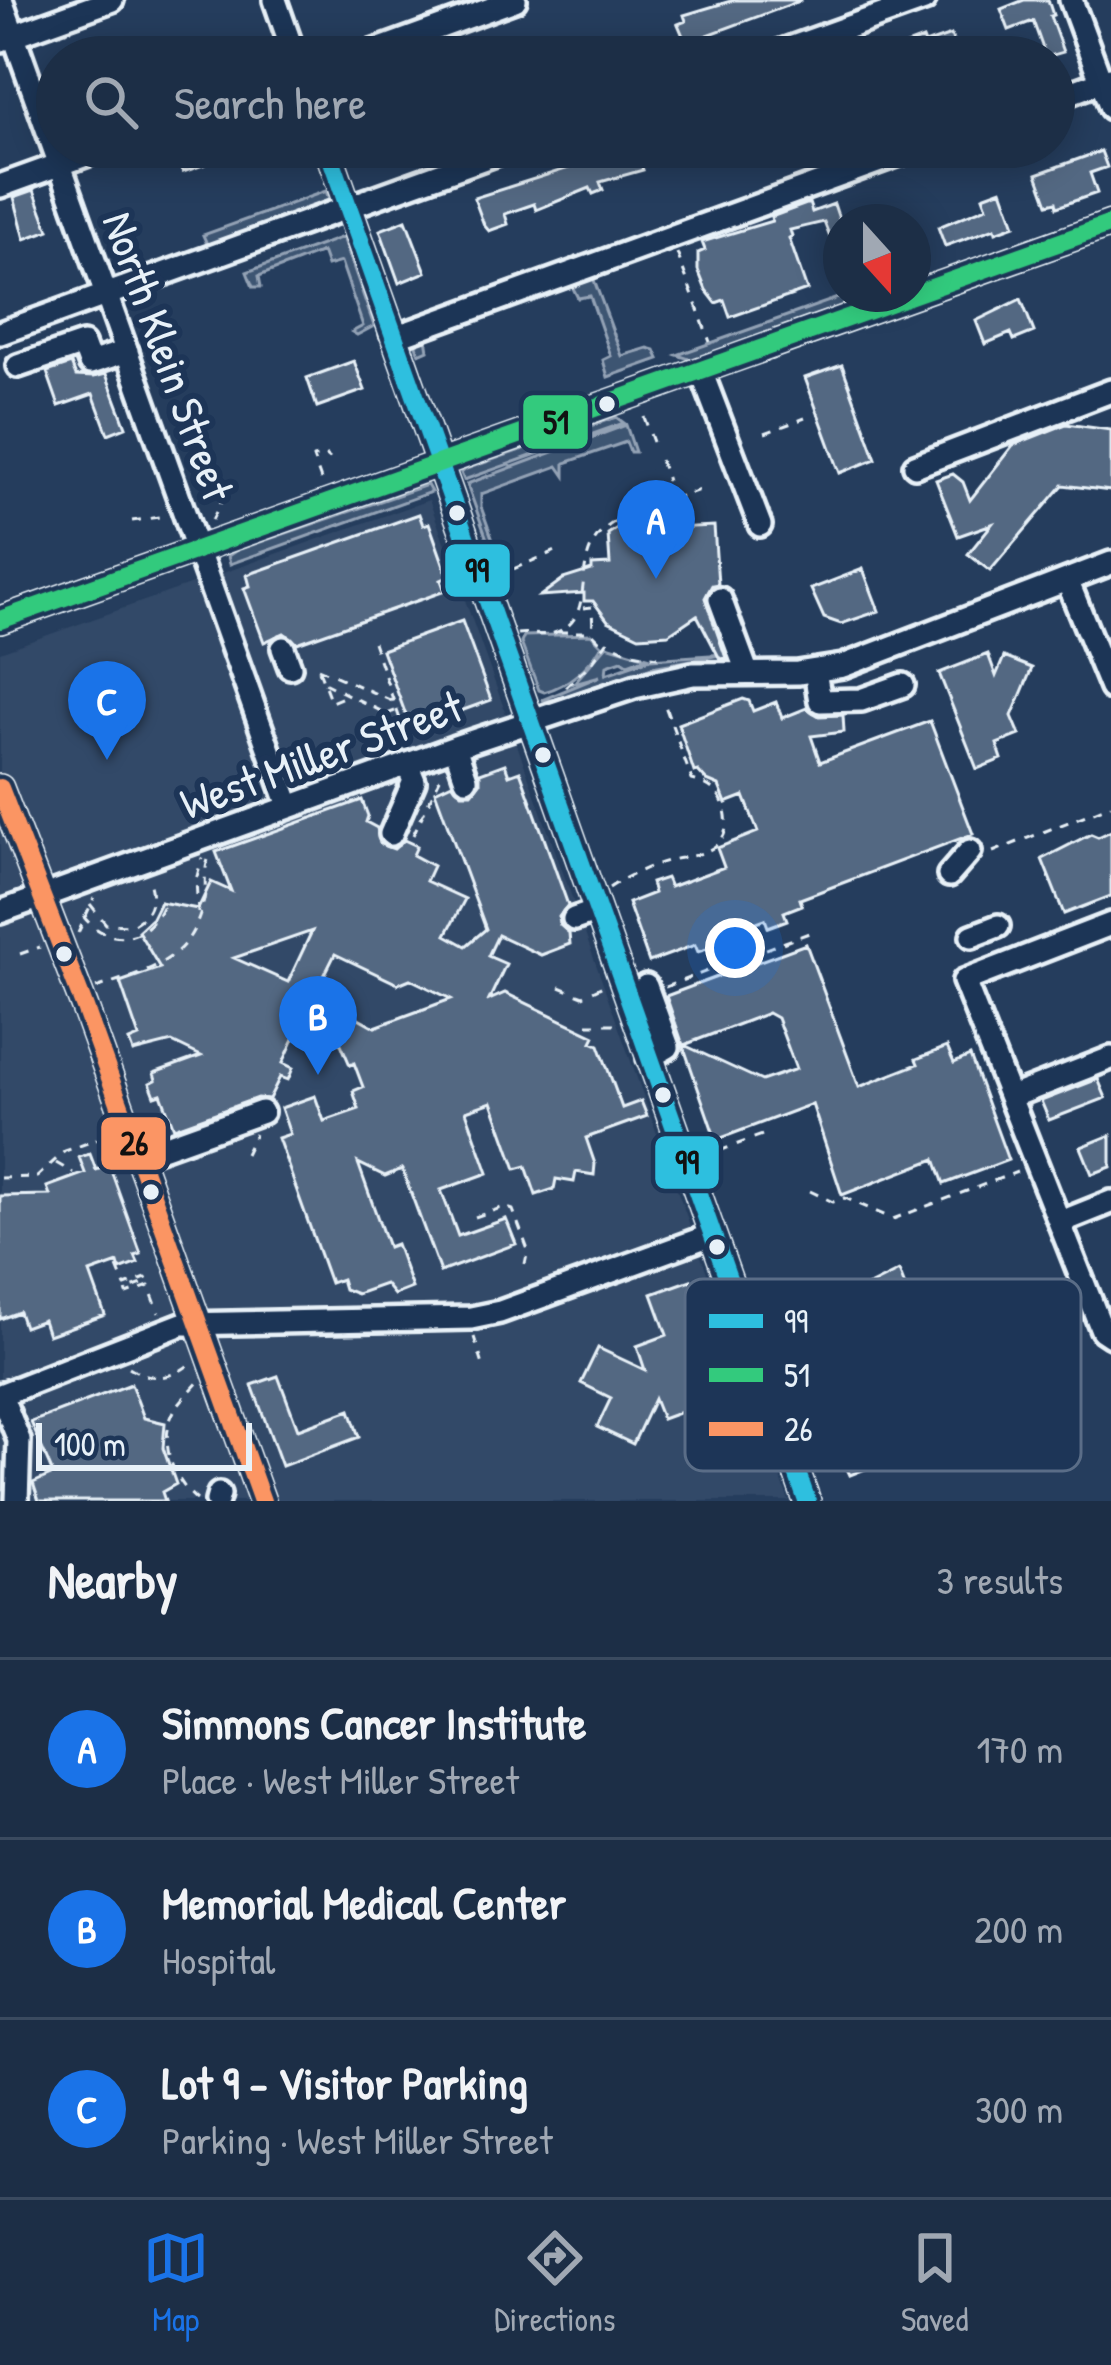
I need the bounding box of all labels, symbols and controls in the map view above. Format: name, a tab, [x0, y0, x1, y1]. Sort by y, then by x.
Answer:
search box	[36, 36, 1075, 168]
icon: search	[78, 69, 144, 135]
text: Search here	[174, 72, 366, 133]
street label: North Klein Street	[89, 203, 250, 509]
north arrow	[823, 204, 931, 312]
line badge: 51	[521, 393, 590, 451]
unlabelled marker	[596, 393, 618, 415]
text: 51	[543, 400, 569, 444]
pin: A	[617, 480, 695, 579]
unlabelled marker	[446, 502, 468, 524]
line badge: 99	[443, 542, 512, 599]
text: 99	[465, 548, 489, 592]
pin: C	[68, 661, 146, 760]
street label: West Miller Street	[172, 675, 471, 833]
unlabelled marker	[532, 744, 554, 766]
your location	[705, 918, 765, 978]
unlabelled marker	[53, 943, 75, 965]
pin: B	[279, 976, 357, 1075]
unlabelled marker	[652, 1084, 674, 1106]
line badge: 26	[99, 1115, 168, 1172]
text: 26	[120, 1121, 148, 1165]
line badge: 99	[653, 1134, 721, 1191]
text: 99	[675, 1140, 699, 1184]
unlabelled marker	[140, 1181, 162, 1203]
unlabelled marker	[706, 1236, 728, 1258]
legend	[685, 1279, 1081, 1471]
text: 99	[784, 1299, 808, 1343]
text: 51	[784, 1353, 810, 1397]
text: 26	[784, 1407, 813, 1451]
scale bar	[36, 1417, 252, 1470]
text: 100 m	[54, 1422, 126, 1466]
text: Nearby	[48, 1545, 178, 1614]
text: 3 results	[937, 1553, 1063, 1606]
text: Simmons Cancer Institute	[162, 1692, 586, 1753]
text: A	[77, 1722, 97, 1775]
text: 170 m	[977, 1722, 1063, 1775]
text: Place · West Miller Street	[162, 1753, 519, 1806]
text: Memorial Medical Center	[162, 1872, 566, 1933]
text: B	[77, 1902, 97, 1955]
text: 200 m	[974, 1902, 1063, 1955]
text: Hospital	[162, 1933, 276, 1986]
text: Lot 9 - Visitor Parking	[162, 2052, 528, 2113]
text: C	[76, 2082, 98, 2135]
text: 300 m	[975, 2082, 1063, 2135]
text: Parking · West Miller Street	[162, 2113, 553, 2166]
tab: Map	[143, 2225, 209, 2341]
tab: Directions	[494, 2225, 616, 2341]
tab: Saved	[901, 2225, 968, 2341]

